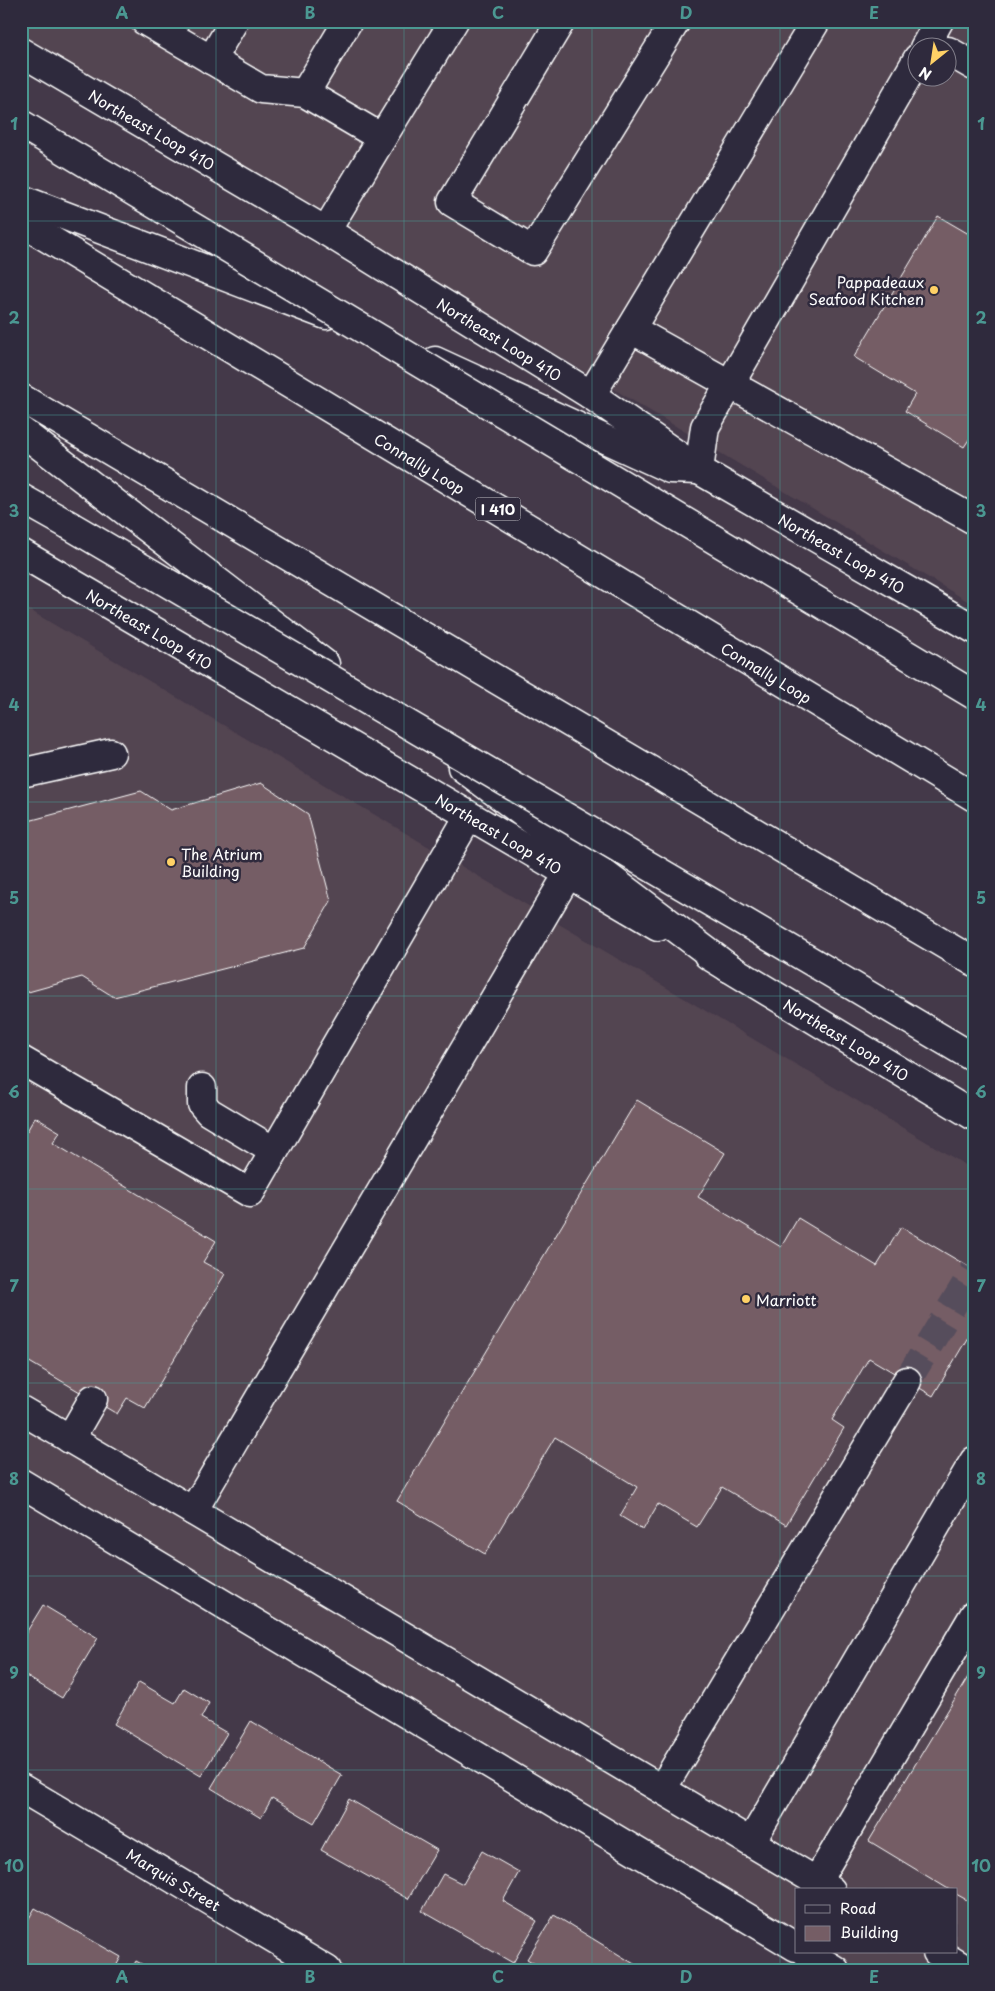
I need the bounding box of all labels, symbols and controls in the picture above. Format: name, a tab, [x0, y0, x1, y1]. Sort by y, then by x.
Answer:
text: A	[116, 0, 129, 24]
text: B	[305, 0, 316, 24]
text: C	[492, 0, 504, 24]
text: D	[680, 0, 692, 24]
text: E	[869, 0, 879, 24]
north arrow	[908, 38, 958, 88]
text: N	[915, 62, 935, 86]
street label: Northeast Loop 410	[85, 83, 220, 175]
text: 1	[10, 111, 18, 135]
text: 1	[977, 111, 985, 135]
place label: Pappadeaux Seafood Kitchen	[809, 270, 924, 310]
marker: Pappadeaux Seafood Kitchen	[928, 284, 940, 296]
street label: Northeast Loop 410	[433, 291, 567, 386]
text: 2	[8, 305, 20, 329]
text: 2	[975, 305, 987, 329]
street label: Connally Loop	[370, 426, 470, 499]
text: 3	[9, 498, 19, 522]
road number: I 410	[476, 498, 520, 520]
text: 3	[976, 498, 986, 522]
street label: Northeast Loop 410	[774, 507, 910, 598]
street label: Northeast Loop 410	[82, 582, 217, 674]
street label: Connally Loop	[717, 636, 817, 708]
text: 4	[9, 692, 20, 716]
text: 4	[976, 692, 987, 716]
street label: Northeast Loop 410	[432, 787, 567, 879]
place label: The Atrium Building	[181, 842, 263, 882]
marker: The Atrium Building	[165, 856, 177, 868]
text: 5	[9, 885, 19, 909]
text: 5	[976, 885, 986, 909]
street label: Northeast Loop 410	[780, 992, 914, 1086]
text: 6	[8, 1079, 20, 1103]
text: 6	[975, 1079, 987, 1103]
text: 7	[9, 1273, 19, 1297]
text: 7	[976, 1273, 986, 1297]
place label: Marriott	[756, 1288, 816, 1311]
marker: Marriott	[740, 1293, 752, 1305]
text: 8	[9, 1466, 19, 1490]
text: 8	[976, 1466, 986, 1490]
text: 9	[9, 1660, 19, 1684]
text: 9	[976, 1660, 986, 1684]
street label: Marquis Street	[122, 1842, 226, 1916]
text: 10	[4, 1853, 24, 1877]
text: 10	[971, 1853, 991, 1877]
legend	[795, 1888, 958, 1954]
text: Road	[840, 1896, 876, 1919]
text: Building	[840, 1920, 899, 1943]
text: A	[116, 1964, 129, 1988]
text: B	[305, 1964, 316, 1988]
text: C	[492, 1964, 504, 1988]
text: D	[680, 1964, 692, 1988]
text: E	[869, 1964, 879, 1988]

